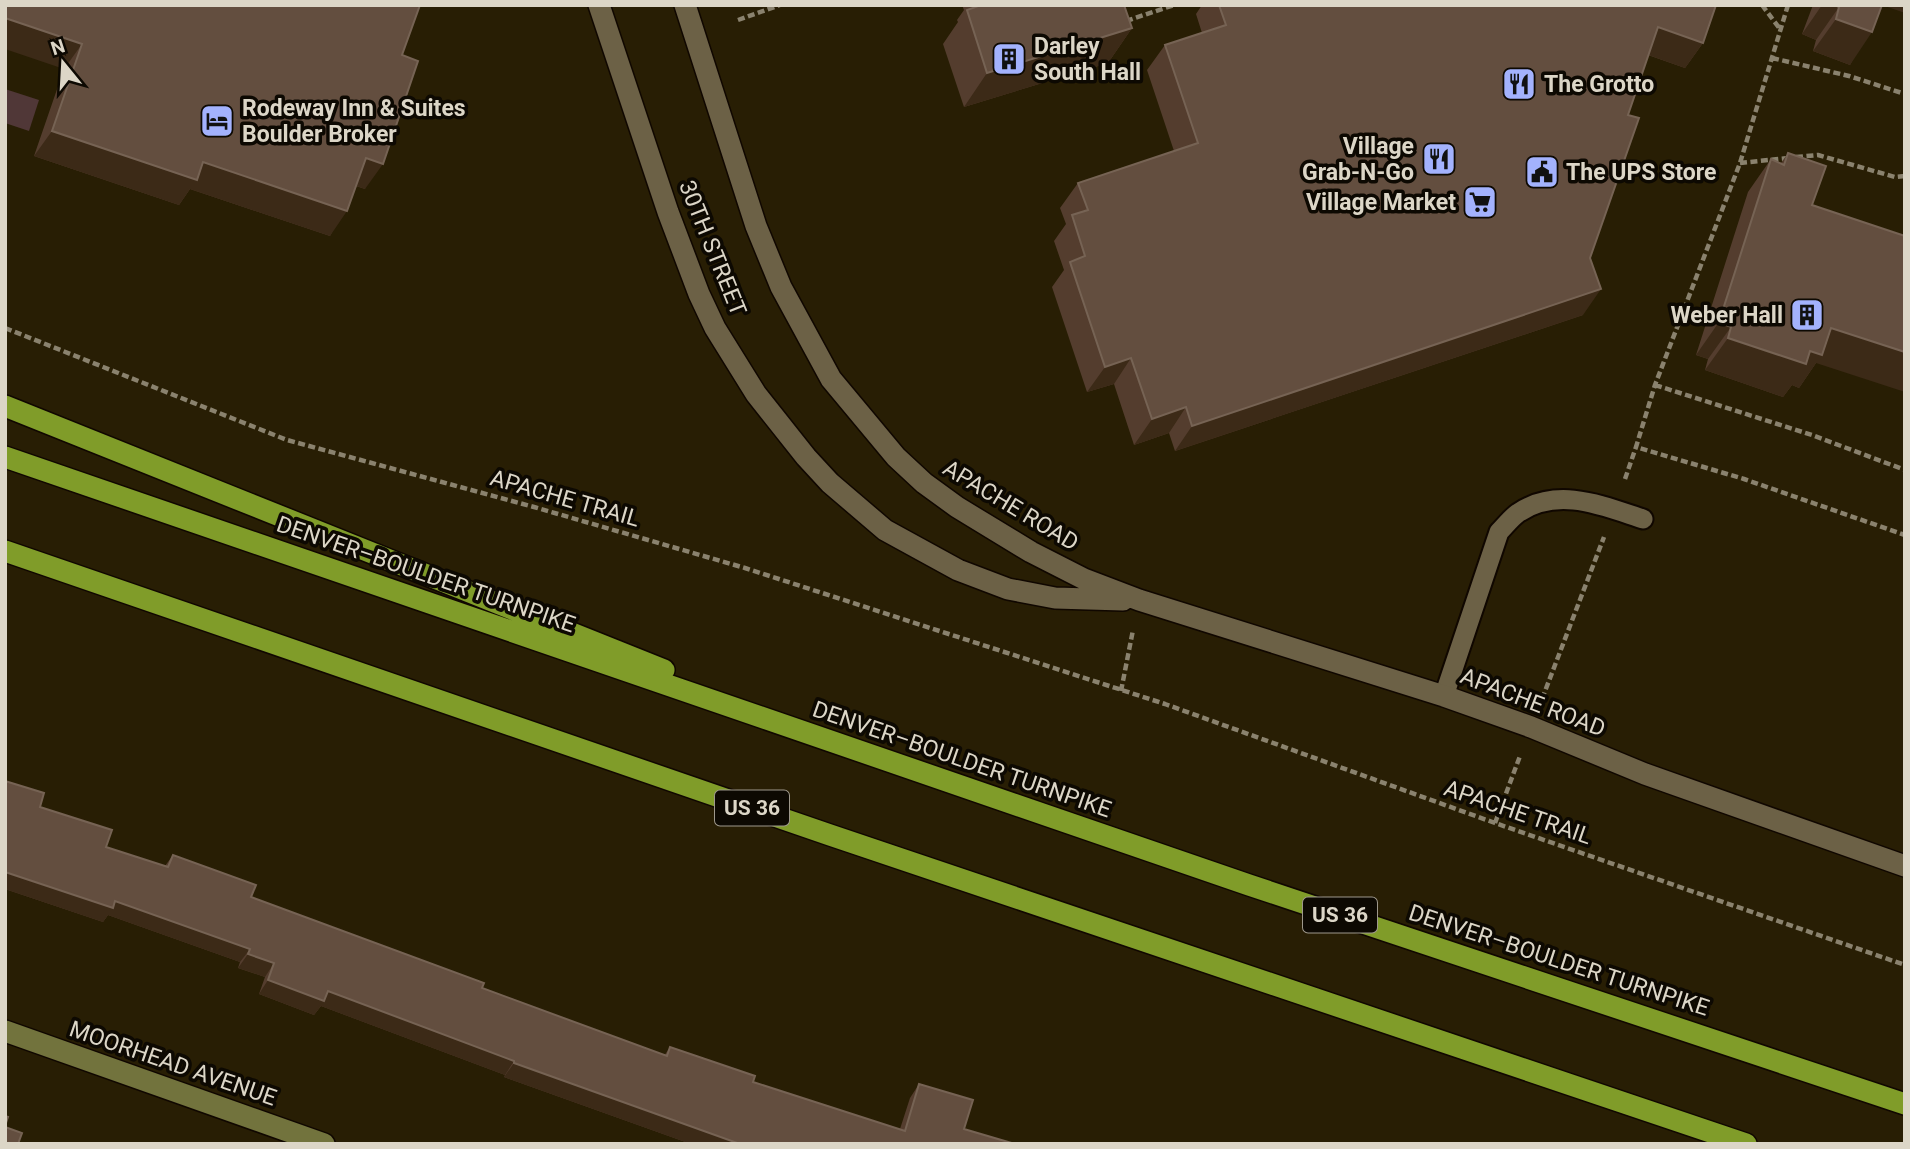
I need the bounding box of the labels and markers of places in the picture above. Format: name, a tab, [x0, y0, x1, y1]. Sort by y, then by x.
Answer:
place label: Darley South Hall	[1034, 33, 1141, 86]
building icon: Darley South Hall	[990, 40, 1028, 78]
restaurant icon: The Grotto	[1500, 65, 1538, 103]
place label: The Grotto	[1544, 71, 1654, 98]
place label: Rodeway Inn & Suites Boulder Broker	[242, 95, 466, 148]
hotel icon: Rodeway Inn & Suites Boulder Broker	[198, 102, 236, 140]
place label: Village Grab-N-Go	[1302, 133, 1414, 186]
restaurant icon: Village Grab-N-Go	[1420, 140, 1458, 178]
public building icon: The UPS Store	[1523, 153, 1561, 191]
place label: The UPS Store	[1566, 159, 1716, 186]
supermarket icon: Village Market	[1461, 183, 1499, 221]
place label: Village Market	[1306, 189, 1456, 216]
building icon: Weber Hall	[1788, 296, 1826, 334]
place label: Weber Hall	[1671, 302, 1783, 329]

